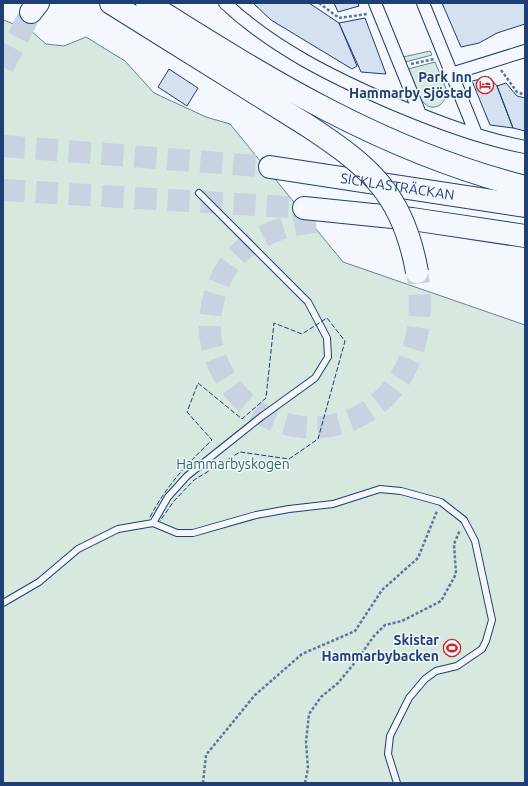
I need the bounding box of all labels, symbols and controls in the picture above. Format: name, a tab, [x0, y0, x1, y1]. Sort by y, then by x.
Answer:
place label: Park Inn Hammarby Sjöstad	[349, 69, 472, 101]
hotel icon: Park Inn Hammarby Sjöstad	[475, 75, 495, 95]
street label: SICKLASTRÄCKAN	[340, 170, 455, 203]
park label: Hammarbyskogen	[176, 456, 290, 472]
place label: Skistar Hammarbybacken	[322, 632, 439, 664]
sports icon: Skistar Hammarbybacken	[442, 638, 462, 658]

